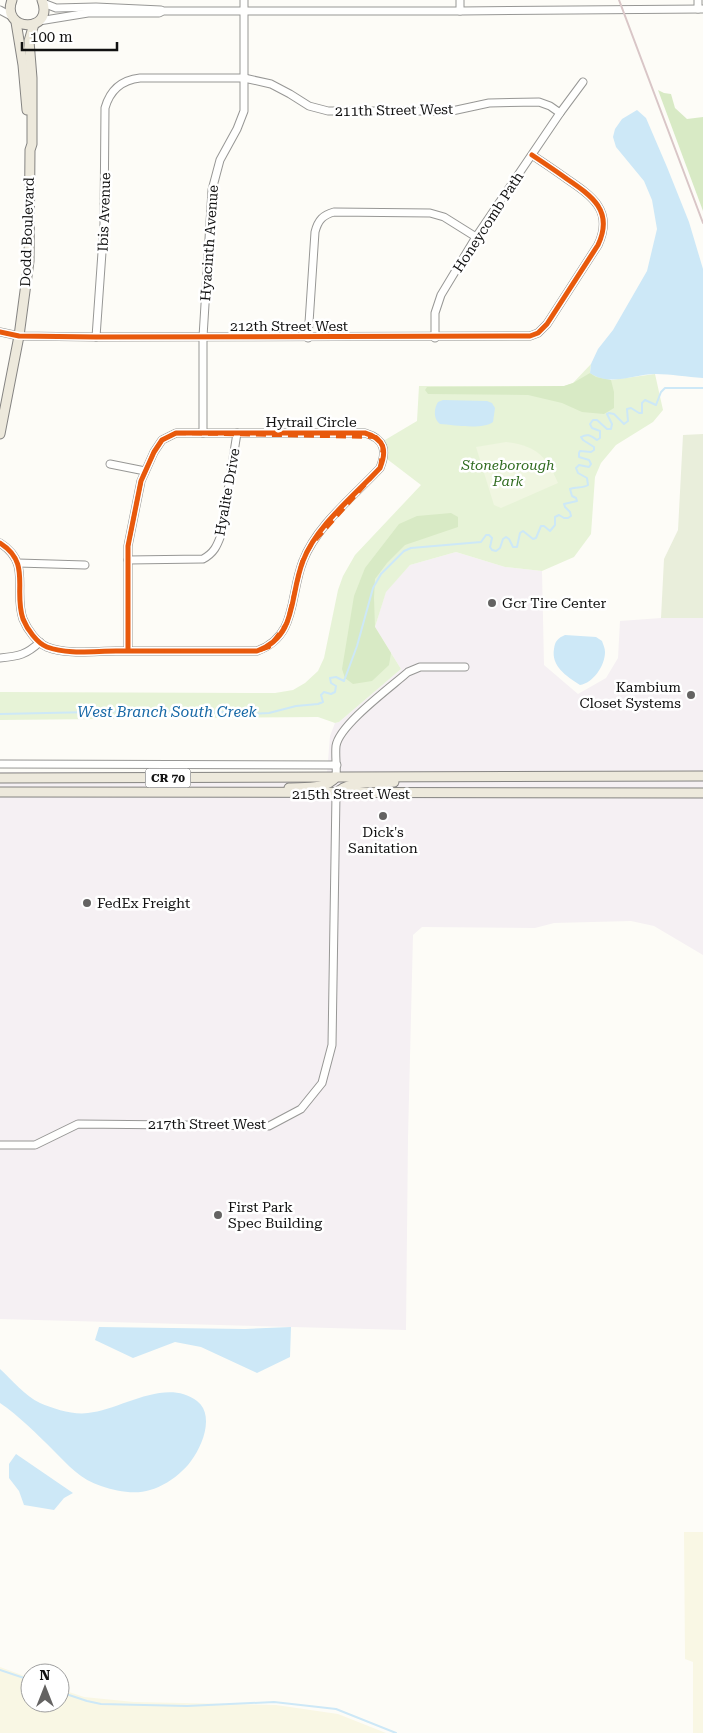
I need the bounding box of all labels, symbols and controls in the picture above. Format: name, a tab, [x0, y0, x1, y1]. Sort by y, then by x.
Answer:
scale bar	[22, 20, 118, 52]
text: 100 m	[30, 28, 73, 46]
street label: 211th Street West	[335, 101, 453, 119]
street label: Honeycomb Path	[450, 169, 526, 275]
street label: Ibis Avenue	[95, 172, 113, 252]
street label: Dodd Boulevard	[17, 177, 37, 287]
street label: Hyacinth Avenue	[197, 184, 221, 302]
street label: 212th Street West	[230, 318, 348, 334]
street label: Hytrail Circle	[265, 414, 357, 430]
street label: Hyalite Drive	[211, 447, 243, 537]
park label: Stoneborough Park	[460, 457, 555, 489]
place label: Gcr Tire Center	[502, 595, 607, 611]
marker: Gcr Tire Center	[486, 597, 498, 609]
place label: Kambium Closet Systems	[579, 679, 681, 711]
marker: Kambium Closet Systems	[685, 689, 697, 701]
water label: West Branch South Creek	[77, 703, 258, 721]
road number: CR 70	[146, 768, 190, 788]
street label: 215th Street West	[292, 786, 410, 802]
marker: Dick's Sanitation	[377, 810, 389, 822]
place label: Dick's Sanitation	[348, 824, 418, 856]
place label: FedEx Freight	[97, 895, 190, 911]
marker: FedEx Freight	[81, 897, 93, 909]
street label: 217th Street West	[148, 1116, 266, 1132]
place label: First Park Spec Building	[228, 1199, 322, 1231]
marker: First Park Spec Building	[212, 1209, 224, 1221]
north arrow	[20, 1663, 70, 1713]
text: N	[40, 1667, 51, 1683]

